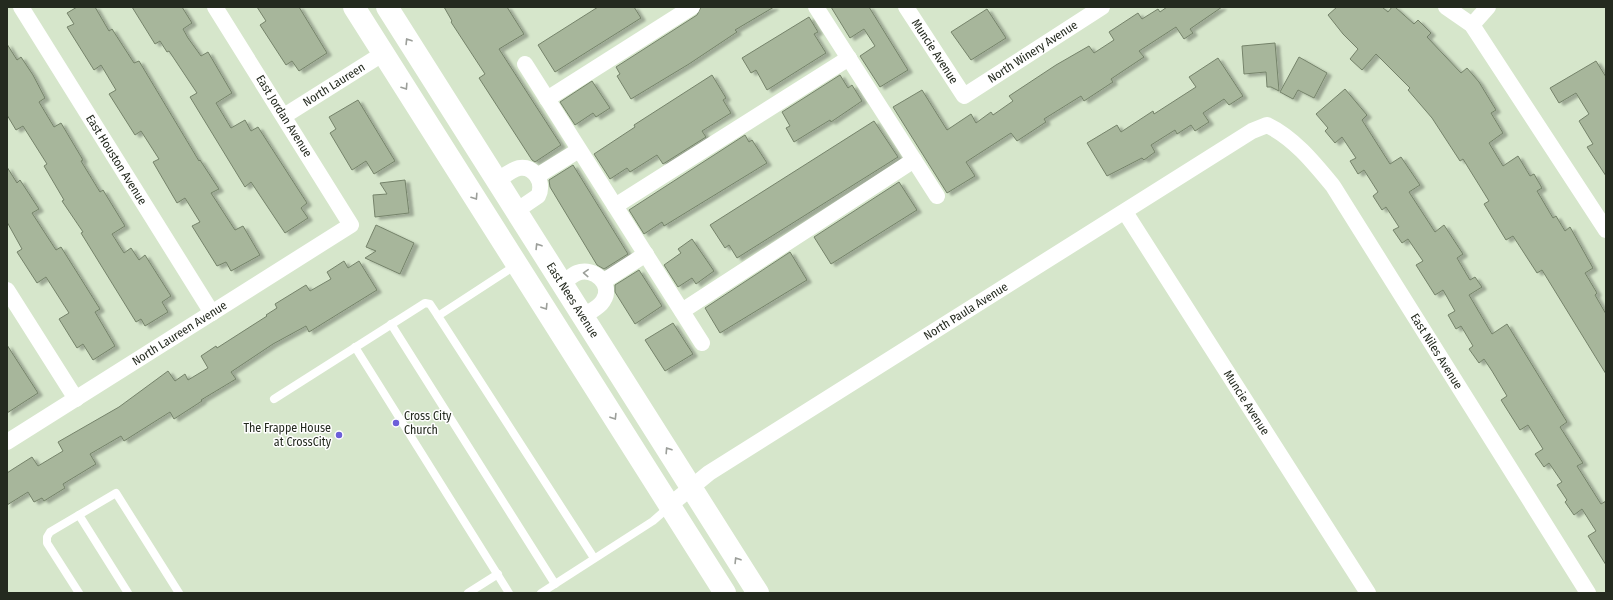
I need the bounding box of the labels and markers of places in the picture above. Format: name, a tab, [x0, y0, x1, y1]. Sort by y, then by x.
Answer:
place label: Cross City Church	[404, 409, 452, 437]
marker: Cross City Church	[391, 418, 401, 428]
place label: The Frappe House at CrossCity	[243, 421, 332, 449]
marker: The Frappe House at CrossCity	[334, 430, 344, 440]

